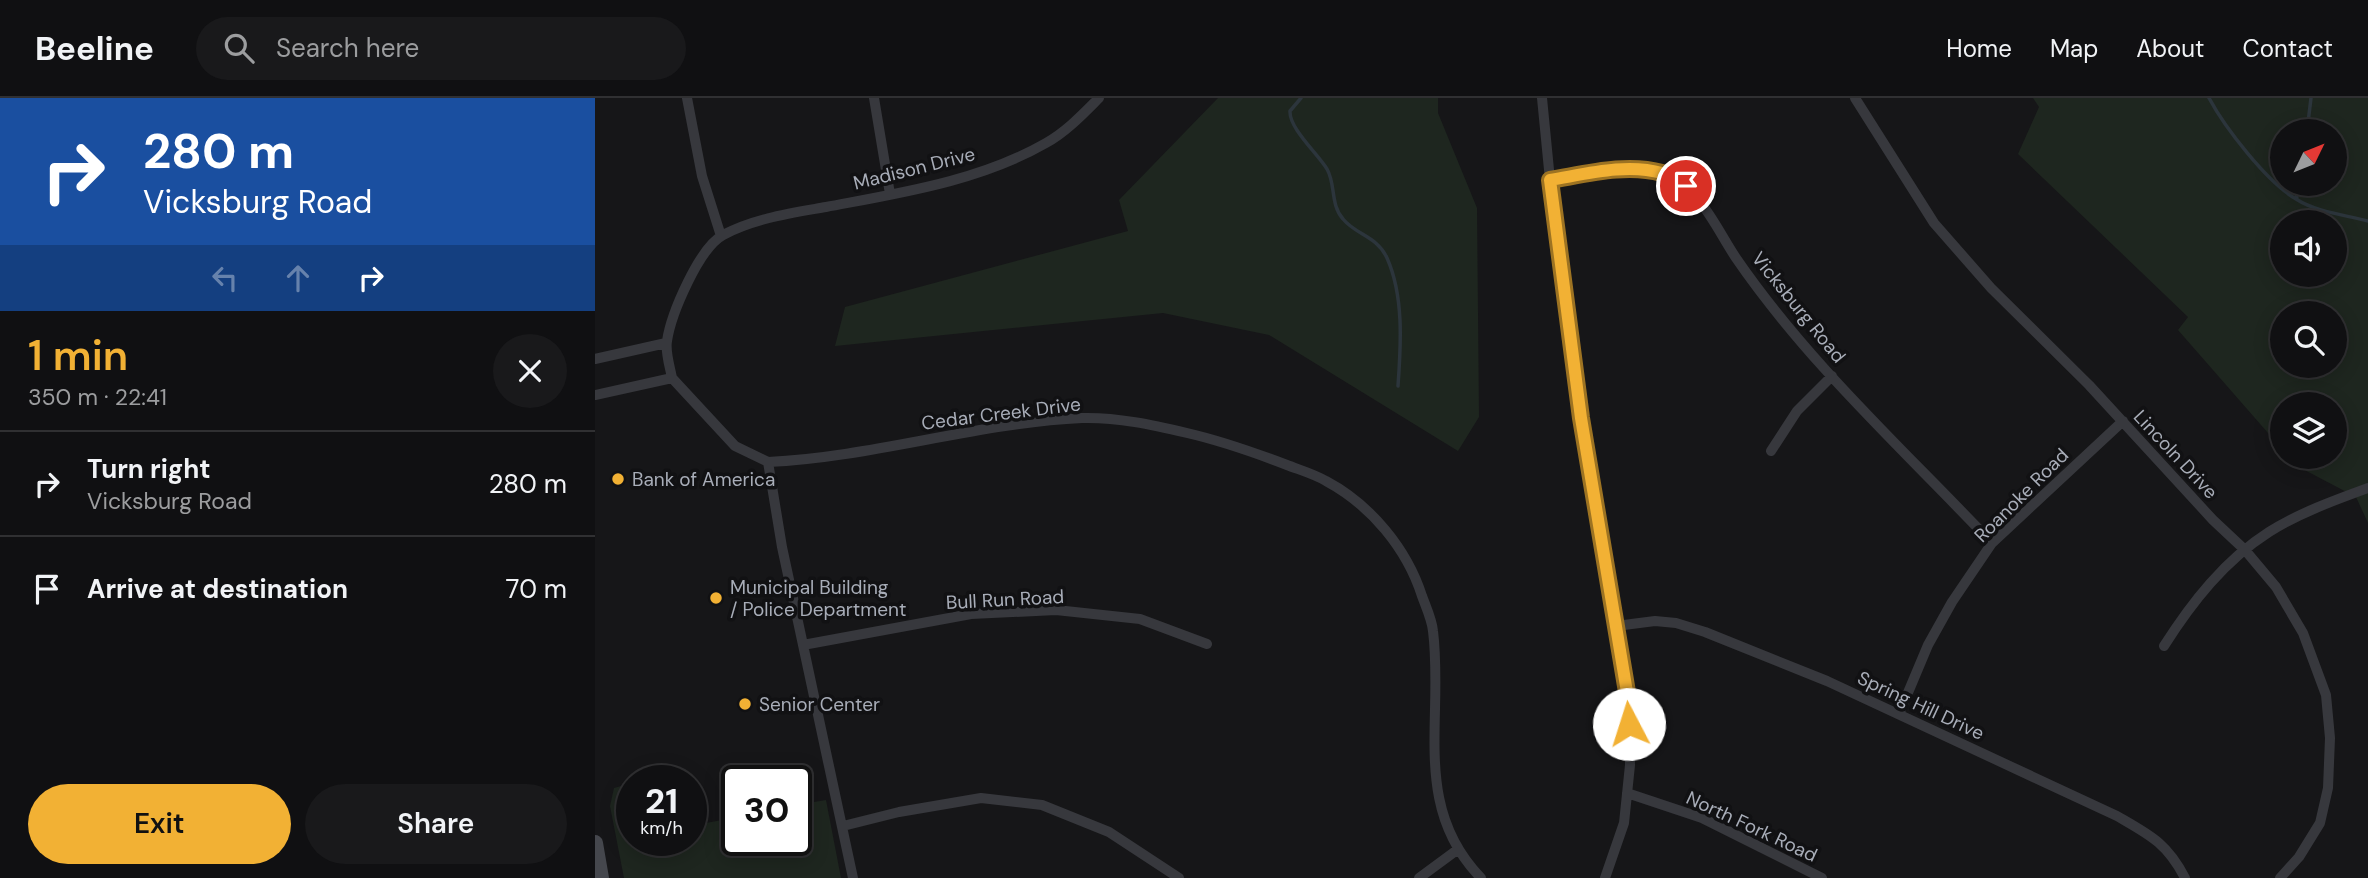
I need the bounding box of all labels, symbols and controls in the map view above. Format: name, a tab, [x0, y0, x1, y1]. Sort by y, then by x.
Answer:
search box	[196, 17, 686, 80]
text: Beeline	[35, 27, 154, 70]
icon: search	[220, 29, 258, 67]
text: Search here	[276, 31, 419, 65]
text: Home	[1946, 33, 2012, 64]
text: Map	[2050, 33, 2098, 64]
text: About	[2136, 33, 2205, 64]
text: Contact	[2243, 33, 2333, 64]
text: 280 m	[143, 119, 294, 183]
north arrow	[2270, 119, 2347, 196]
map controls	[2270, 119, 2347, 469]
icon: right	[28, 126, 119, 217]
street label: Madison Drive	[851, 141, 978, 196]
pin	[1656, 156, 1716, 216]
icon: arrive	[1667, 167, 1705, 205]
text: Vicksburg Road	[143, 181, 372, 223]
button: sound	[2270, 210, 2347, 287]
street label: Vicksburg Road	[1746, 247, 1851, 368]
icon: left	[206, 259, 244, 297]
icon: ahead	[279, 259, 317, 297]
icon: right	[352, 259, 390, 297]
button: search	[2270, 301, 2347, 378]
text: 1 min	[28, 328, 128, 383]
button: close	[493, 334, 567, 408]
text: 350 m · 22:41	[28, 382, 167, 412]
street label: Cedar Creek Drive	[920, 391, 1082, 436]
button: layers	[2270, 392, 2347, 469]
street label: Lincoln Drive	[2128, 405, 2223, 504]
street label: Roanoke Road	[1969, 443, 2074, 548]
text: Turn right	[87, 452, 211, 486]
icon: right	[28, 465, 66, 503]
text: 280 m	[489, 467, 567, 501]
place label: Bank of America	[632, 467, 775, 492]
marker: Bank of America	[610, 471, 626, 487]
text: Vicksburg Road	[87, 486, 252, 516]
icon: arrive	[28, 570, 66, 608]
text: Arrive at destination	[87, 572, 348, 606]
text: 70 m	[506, 572, 567, 606]
place label: Municipal Building / Police Department	[730, 575, 906, 622]
street label: Bull Run Road	[945, 584, 1065, 615]
marker: Municipal Building / Police Department	[708, 590, 724, 606]
street label: Spring Hill Drive	[1853, 665, 1988, 746]
position arrow	[1592, 687, 1666, 761]
place label: Senior Center	[759, 692, 880, 717]
marker: Senior Center	[737, 696, 753, 712]
speed limit sign: 30	[721, 765, 812, 856]
text: 21	[645, 778, 678, 824]
button: Exit	[28, 784, 291, 864]
button: Share	[305, 784, 567, 864]
street label: North Fork Road	[1682, 785, 1821, 868]
text: km/h	[640, 816, 683, 840]

